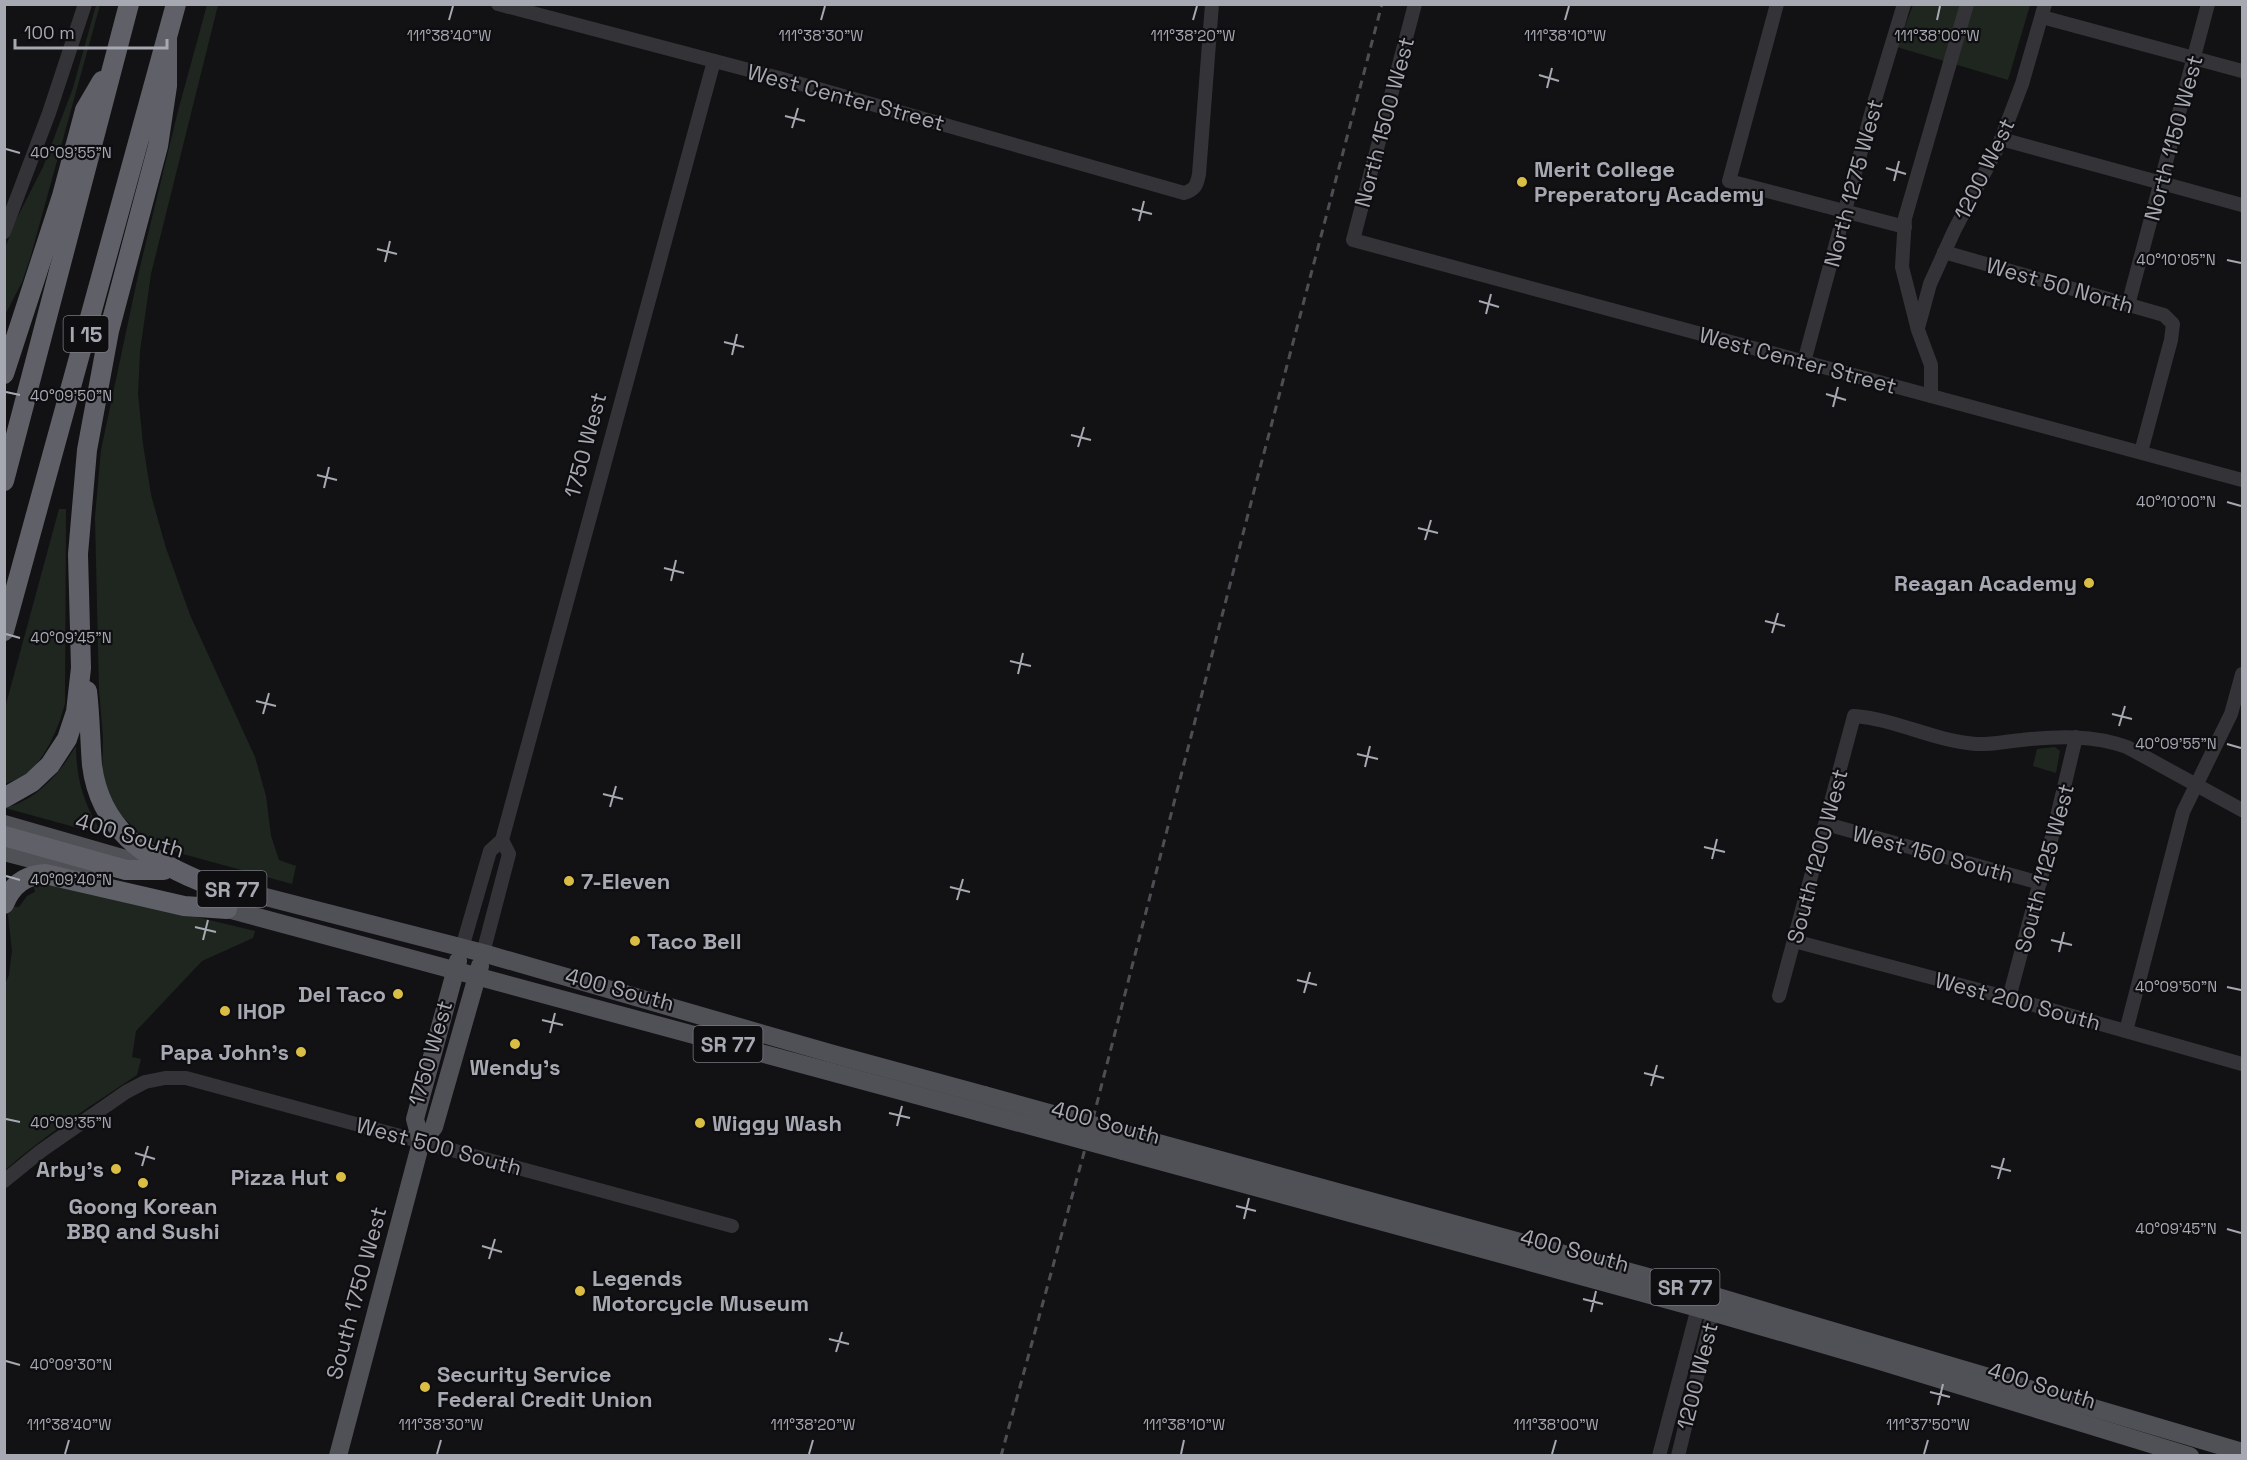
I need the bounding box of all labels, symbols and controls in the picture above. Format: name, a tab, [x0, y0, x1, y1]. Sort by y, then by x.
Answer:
scale bar	[15, 12, 166, 50]
text: 100 m	[24, 21, 75, 44]
text: 111°38'40"W	[407, 26, 491, 45]
text: 111°38'30"W	[779, 26, 863, 45]
text: 111°38'20"W	[1151, 26, 1235, 45]
text: 111°38'10"W	[1524, 26, 1606, 45]
text: 111°38'00"W	[1894, 26, 1980, 45]
street label: North 1500 West	[1348, 34, 1420, 210]
street label: North 1150 West	[2137, 52, 2209, 224]
street label: West Center Street	[744, 57, 948, 137]
street label: North 1275 West	[1817, 96, 1889, 270]
street label: 1200 West	[1947, 114, 2021, 224]
text: 40°09'55"N	[30, 143, 112, 162]
place label: Merit College Preperatory Academy	[1534, 155, 1764, 208]
marker: Merit College Preperatory Academy	[1515, 175, 1529, 189]
text: 40°10'05"N	[2136, 250, 2216, 269]
street label: West 50 North	[1983, 251, 2137, 319]
road number: I 15	[64, 316, 109, 352]
street label: West Center Street	[1696, 320, 1900, 400]
text: 40°09'50"N	[30, 386, 112, 405]
street label: 1750 West	[558, 389, 612, 501]
text: 40°10'00"N	[2136, 492, 2216, 511]
place label: Reagan Academy	[1894, 569, 2077, 597]
marker: Reagan Academy	[2082, 576, 2096, 590]
text: 40°09'45"N	[30, 628, 112, 647]
text: 40°09'55"N	[2135, 734, 2217, 753]
street label: South 1200 West	[1780, 766, 1854, 946]
street label: South 1125 West	[2008, 781, 2080, 955]
street label: 400 South	[72, 806, 188, 864]
street label: West 150 South	[1850, 819, 2016, 889]
place label: 7-Eleven	[581, 867, 670, 895]
text: 40°09'40"N	[30, 870, 112, 889]
road number: SR 77	[198, 871, 266, 907]
marker: 7-Eleven	[562, 874, 576, 888]
place label: Taco Bell	[647, 927, 742, 955]
marker: Taco Bell	[628, 934, 642, 948]
street label: 400 South	[562, 961, 678, 1017]
street label: West 200 South	[1932, 965, 2104, 1037]
text: 40°09'50"N	[2135, 977, 2217, 996]
place label: Del Taco	[298, 980, 386, 1008]
marker: Del Taco	[391, 987, 405, 1001]
place label: IHOP	[237, 997, 285, 1025]
street label: 1750 West	[402, 997, 458, 1109]
marker: IHOP	[218, 1004, 232, 1018]
road number: SR 77	[694, 1026, 762, 1062]
marker: Wendy's	[508, 1037, 522, 1051]
place label: Papa John's	[160, 1038, 289, 1066]
marker: Papa John's	[294, 1045, 308, 1059]
place label: Wendy's	[469, 1053, 561, 1081]
street label: 400 South	[1048, 1094, 1164, 1150]
place label: Wiggy Wash	[712, 1109, 842, 1137]
street label: West 500 South	[353, 1110, 525, 1182]
text: 40°09'35"N	[30, 1113, 112, 1132]
marker: Wiggy Wash	[693, 1116, 707, 1130]
place label: Arby's	[36, 1155, 104, 1183]
marker: Arby's	[109, 1162, 123, 1176]
place label: Pizza Hut	[231, 1163, 329, 1191]
marker: Pizza Hut	[334, 1170, 348, 1184]
marker: Goong Korean BBQ and Sushi	[136, 1176, 150, 1190]
place label: Goong Korean BBQ and Sushi	[66, 1192, 220, 1245]
street label: South 1750 West	[319, 1204, 393, 1382]
text: 40°09'45"N	[2135, 1219, 2217, 1238]
street label: 400 South	[1517, 1222, 1633, 1278]
place label: Legends Motorcycle Museum	[592, 1264, 809, 1317]
road number: SR 77	[1650, 1269, 1720, 1305]
marker: Legends Motorcycle Museum	[573, 1284, 587, 1298]
street label: 1200 West	[1670, 1319, 1724, 1433]
text: 40°09'30"N	[30, 1355, 112, 1374]
street label: 400 South	[1984, 1355, 2100, 1415]
place label: Security Service Federal Credit Union	[437, 1360, 653, 1413]
marker: Security Service Federal Credit Union	[418, 1380, 432, 1394]
text: 111°38'40"W	[27, 1415, 111, 1434]
text: 111°38'30"W	[399, 1415, 483, 1434]
text: 111°38'20"W	[771, 1415, 855, 1434]
text: 111°38'10"W	[1143, 1415, 1225, 1434]
text: 111°38'00"W	[1513, 1415, 1599, 1434]
text: 111°37'50"W	[1886, 1415, 1970, 1434]

